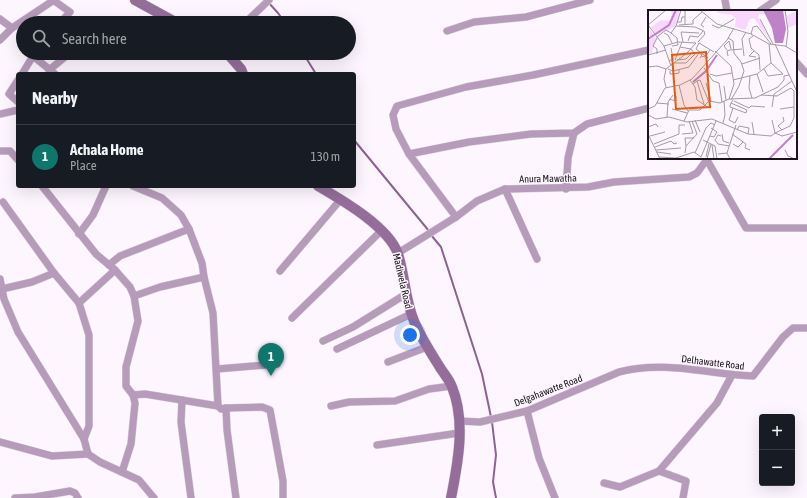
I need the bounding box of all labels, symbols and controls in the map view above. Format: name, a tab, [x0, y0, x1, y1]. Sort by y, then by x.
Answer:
inset map	[648, 10, 797, 159]
search box	[16, 16, 356, 60]
icon: search	[30, 27, 52, 49]
text: Search here	[62, 30, 127, 47]
text: Nearby	[32, 88, 78, 108]
text: Achala Home	[70, 141, 144, 158]
text: 1	[42, 149, 48, 164]
text: 130 m	[311, 149, 340, 164]
text: Place	[70, 158, 97, 173]
street label: Anura Mawatha	[519, 172, 577, 185]
street label: Madiwela Road	[391, 252, 414, 310]
your location	[400, 325, 420, 345]
pin: 1	[258, 343, 284, 376]
street label: Delhawatte Road	[681, 353, 745, 372]
street label: Delgahawatte Road	[513, 372, 584, 409]
map controls	[759, 414, 795, 486]
button: +	[759, 414, 795, 450]
button: −	[759, 450, 795, 486]

